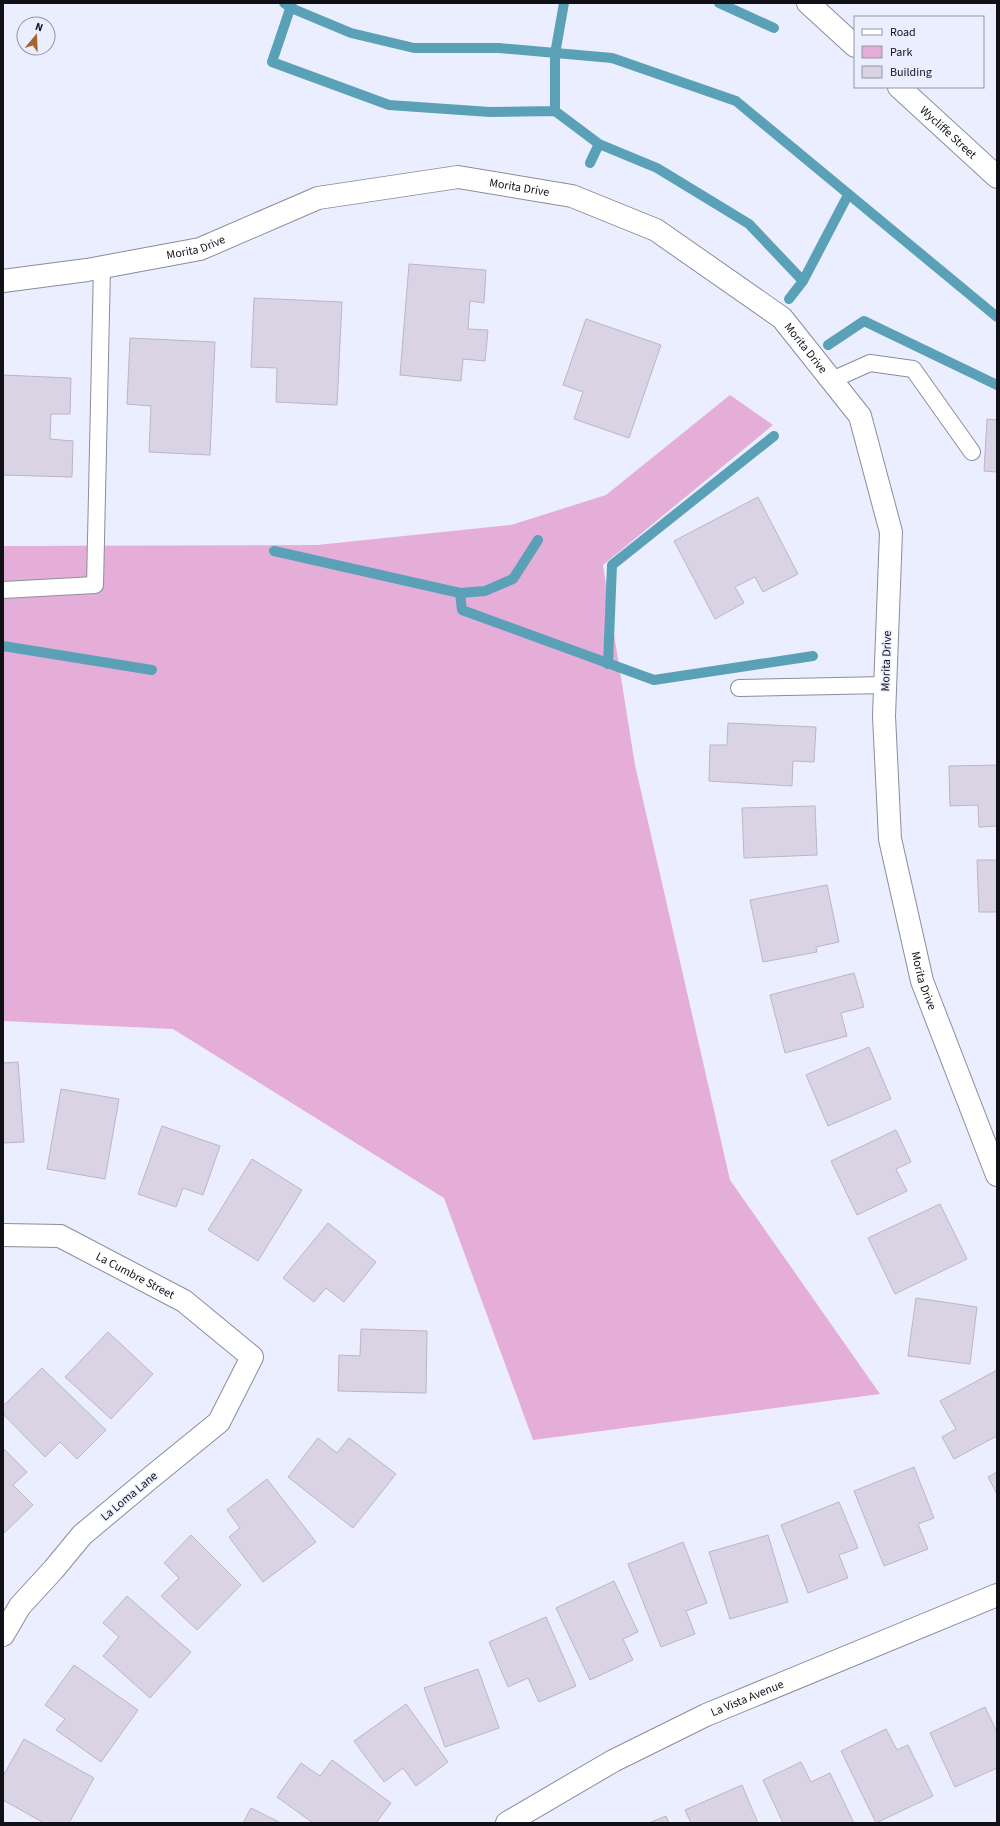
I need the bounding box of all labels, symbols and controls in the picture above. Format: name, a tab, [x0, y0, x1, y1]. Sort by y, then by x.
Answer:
north arrow	[16, 16, 56, 56]
legend	[854, 16, 984, 88]
text: N	[33, 19, 45, 35]
text: Road	[890, 24, 916, 41]
text: Park	[890, 44, 912, 61]
text: Building	[890, 64, 932, 81]
street label: Wycliffe Street	[916, 102, 980, 163]
street label: Morita Drive	[488, 174, 551, 201]
street label: Morita Drive	[165, 231, 228, 264]
street label: Morita Drive	[780, 319, 831, 377]
street label: Morita Drive	[877, 630, 896, 692]
street label: Morita Drive	[907, 950, 940, 1013]
street label: La Cumbre Street	[93, 1248, 177, 1304]
street label: La Loma Lane	[97, 1468, 161, 1525]
street label: La Vista Avenue	[708, 1676, 786, 1721]

